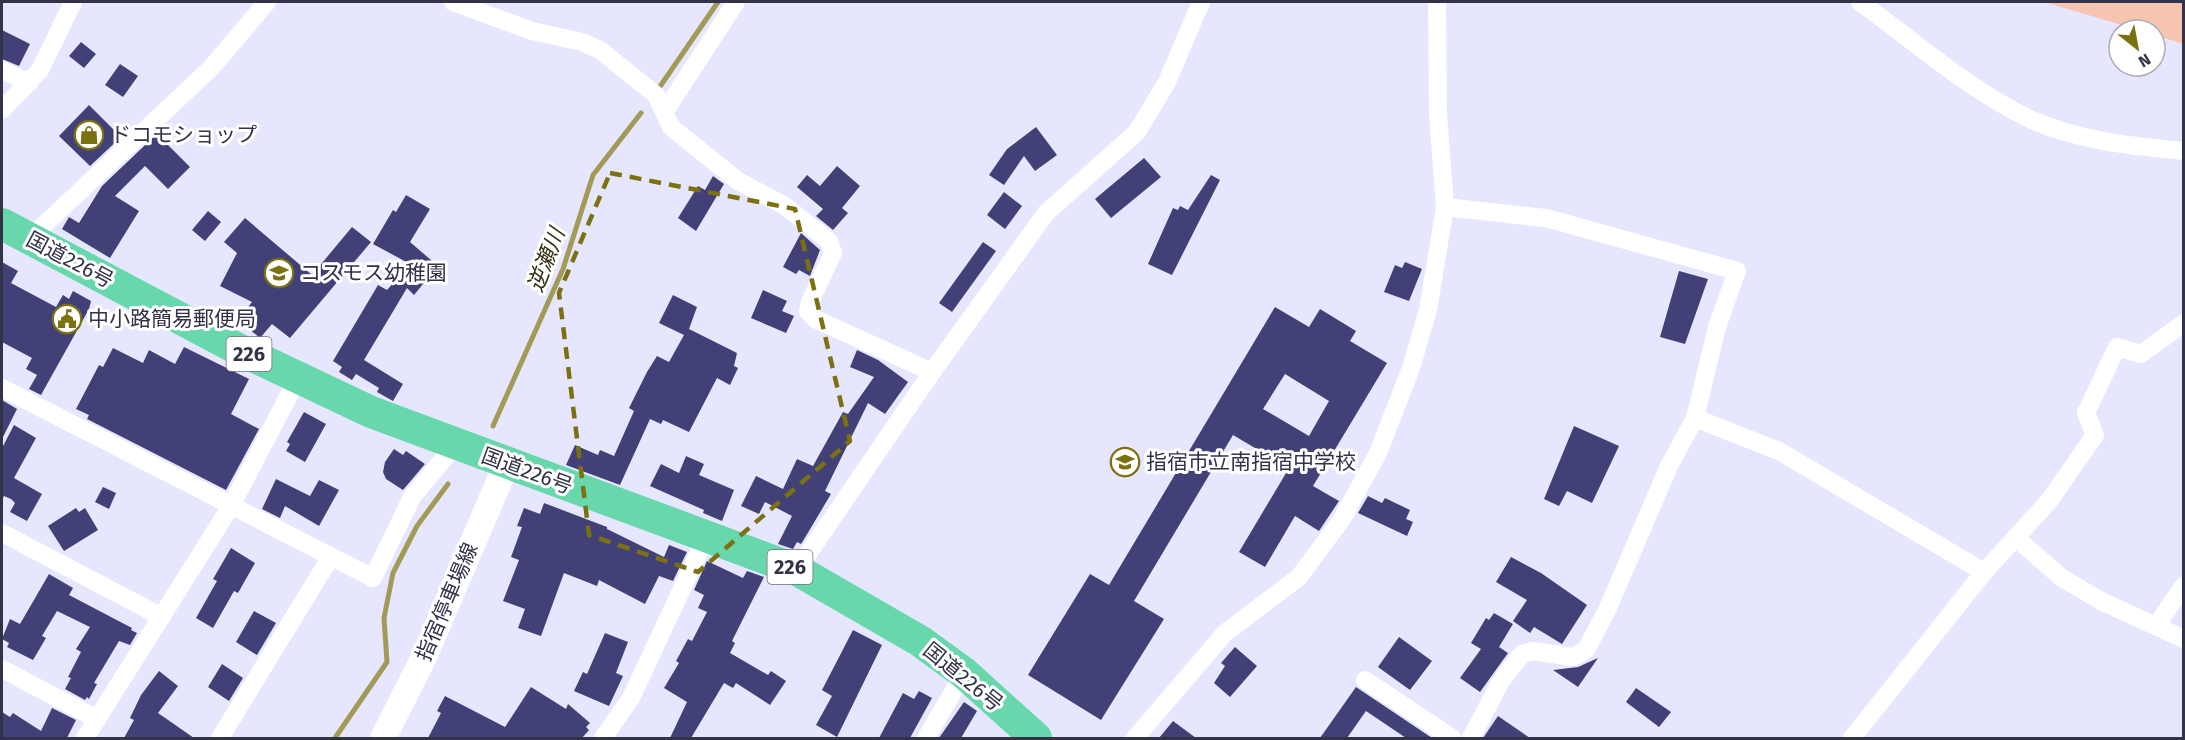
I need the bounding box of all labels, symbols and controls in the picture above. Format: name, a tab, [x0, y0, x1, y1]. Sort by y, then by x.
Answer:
north arrow	[2107, 18, 2167, 78]
text: N	[2135, 50, 2154, 71]
shop icon: ドコモショップ	[73, 119, 105, 151]
place label: ドコモショップ	[110, 122, 257, 148]
water label: 逆瀬川	[522, 222, 571, 296]
street label: 国道226号	[22, 226, 118, 294]
school or university icon: コスモス幼稚園	[263, 257, 295, 289]
place label: コスモス幼稚園	[300, 260, 447, 286]
public building icon: 中小路簡易郵便局	[51, 303, 83, 335]
place label: 中小路簡易郵便局	[88, 306, 256, 332]
road number: 226	[226, 337, 272, 371]
street label: 国道226号	[478, 443, 576, 499]
school or university icon: 指宿市立南指宿中学校	[1109, 446, 1141, 478]
place label: 指宿市立南指宿中学校	[1146, 449, 1356, 475]
street label: 指宿停車場線	[410, 539, 484, 665]
road number: 226	[768, 550, 812, 584]
street label: 国道226号	[918, 637, 1008, 717]

